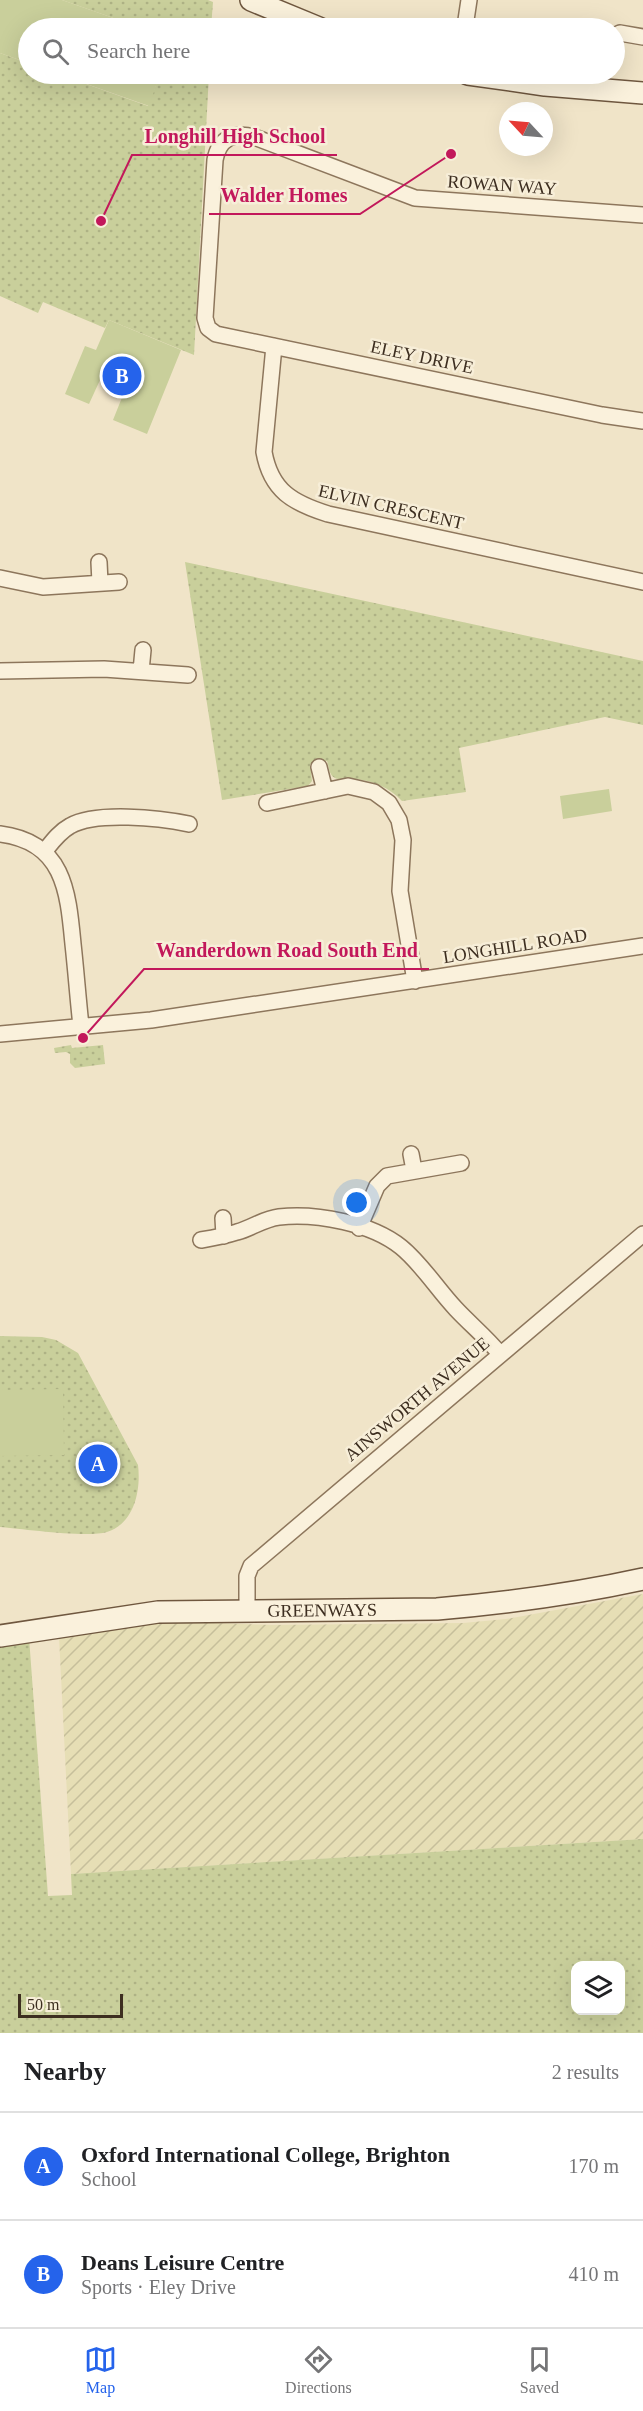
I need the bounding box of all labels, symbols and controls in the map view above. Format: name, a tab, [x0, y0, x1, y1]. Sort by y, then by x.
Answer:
search box	[18, 18, 625, 84]
icon: search	[39, 35, 72, 68]
text: Search here	[87, 38, 190, 63]
north arrow	[499, 102, 553, 156]
callout: Longhill High School	[132, 117, 337, 155]
text: Longhill High School	[144, 125, 326, 148]
street label: ROWAN WAY	[447, 171, 557, 199]
callout: Walder Homes	[209, 176, 360, 214]
text: Walder Homes	[221, 184, 348, 206]
street label: ELEY DRIVE	[369, 336, 475, 378]
pin: B	[102, 354, 142, 398]
street label: ELVIN CRESCENT	[316, 481, 466, 533]
street label: LONGHILL ROAD	[441, 925, 589, 967]
callout: Wanderdown Road South End	[144, 931, 429, 969]
text: Wanderdown Road South End	[156, 939, 418, 961]
your location	[342, 1188, 371, 1217]
street label: AINSWORTH AVENUE	[341, 1333, 493, 1465]
pin: A	[78, 1442, 118, 1486]
street label: GREENWAYS	[267, 1600, 377, 1621]
map controls	[571, 1961, 625, 2015]
button: layers	[571, 1961, 625, 2015]
scale bar	[18, 1991, 123, 2018]
text: 50 m	[27, 1996, 59, 2013]
text: Nearby	[24, 2057, 106, 2086]
text: 2 results	[552, 2061, 619, 2083]
text: Oxford International College, Brighton	[81, 2142, 450, 2167]
text: A	[36, 2155, 51, 2177]
text: 170 m	[568, 2155, 619, 2177]
text: School	[81, 2168, 137, 2190]
text: Deans Leisure Centre	[81, 2250, 284, 2275]
text: B	[37, 2263, 50, 2285]
text: 410 m	[568, 2263, 619, 2285]
text: Sports · Eley Drive	[81, 2276, 236, 2298]
tab: Map	[84, 2343, 117, 2397]
tab: Directions	[285, 2343, 352, 2397]
tab: Saved	[520, 2343, 559, 2397]

